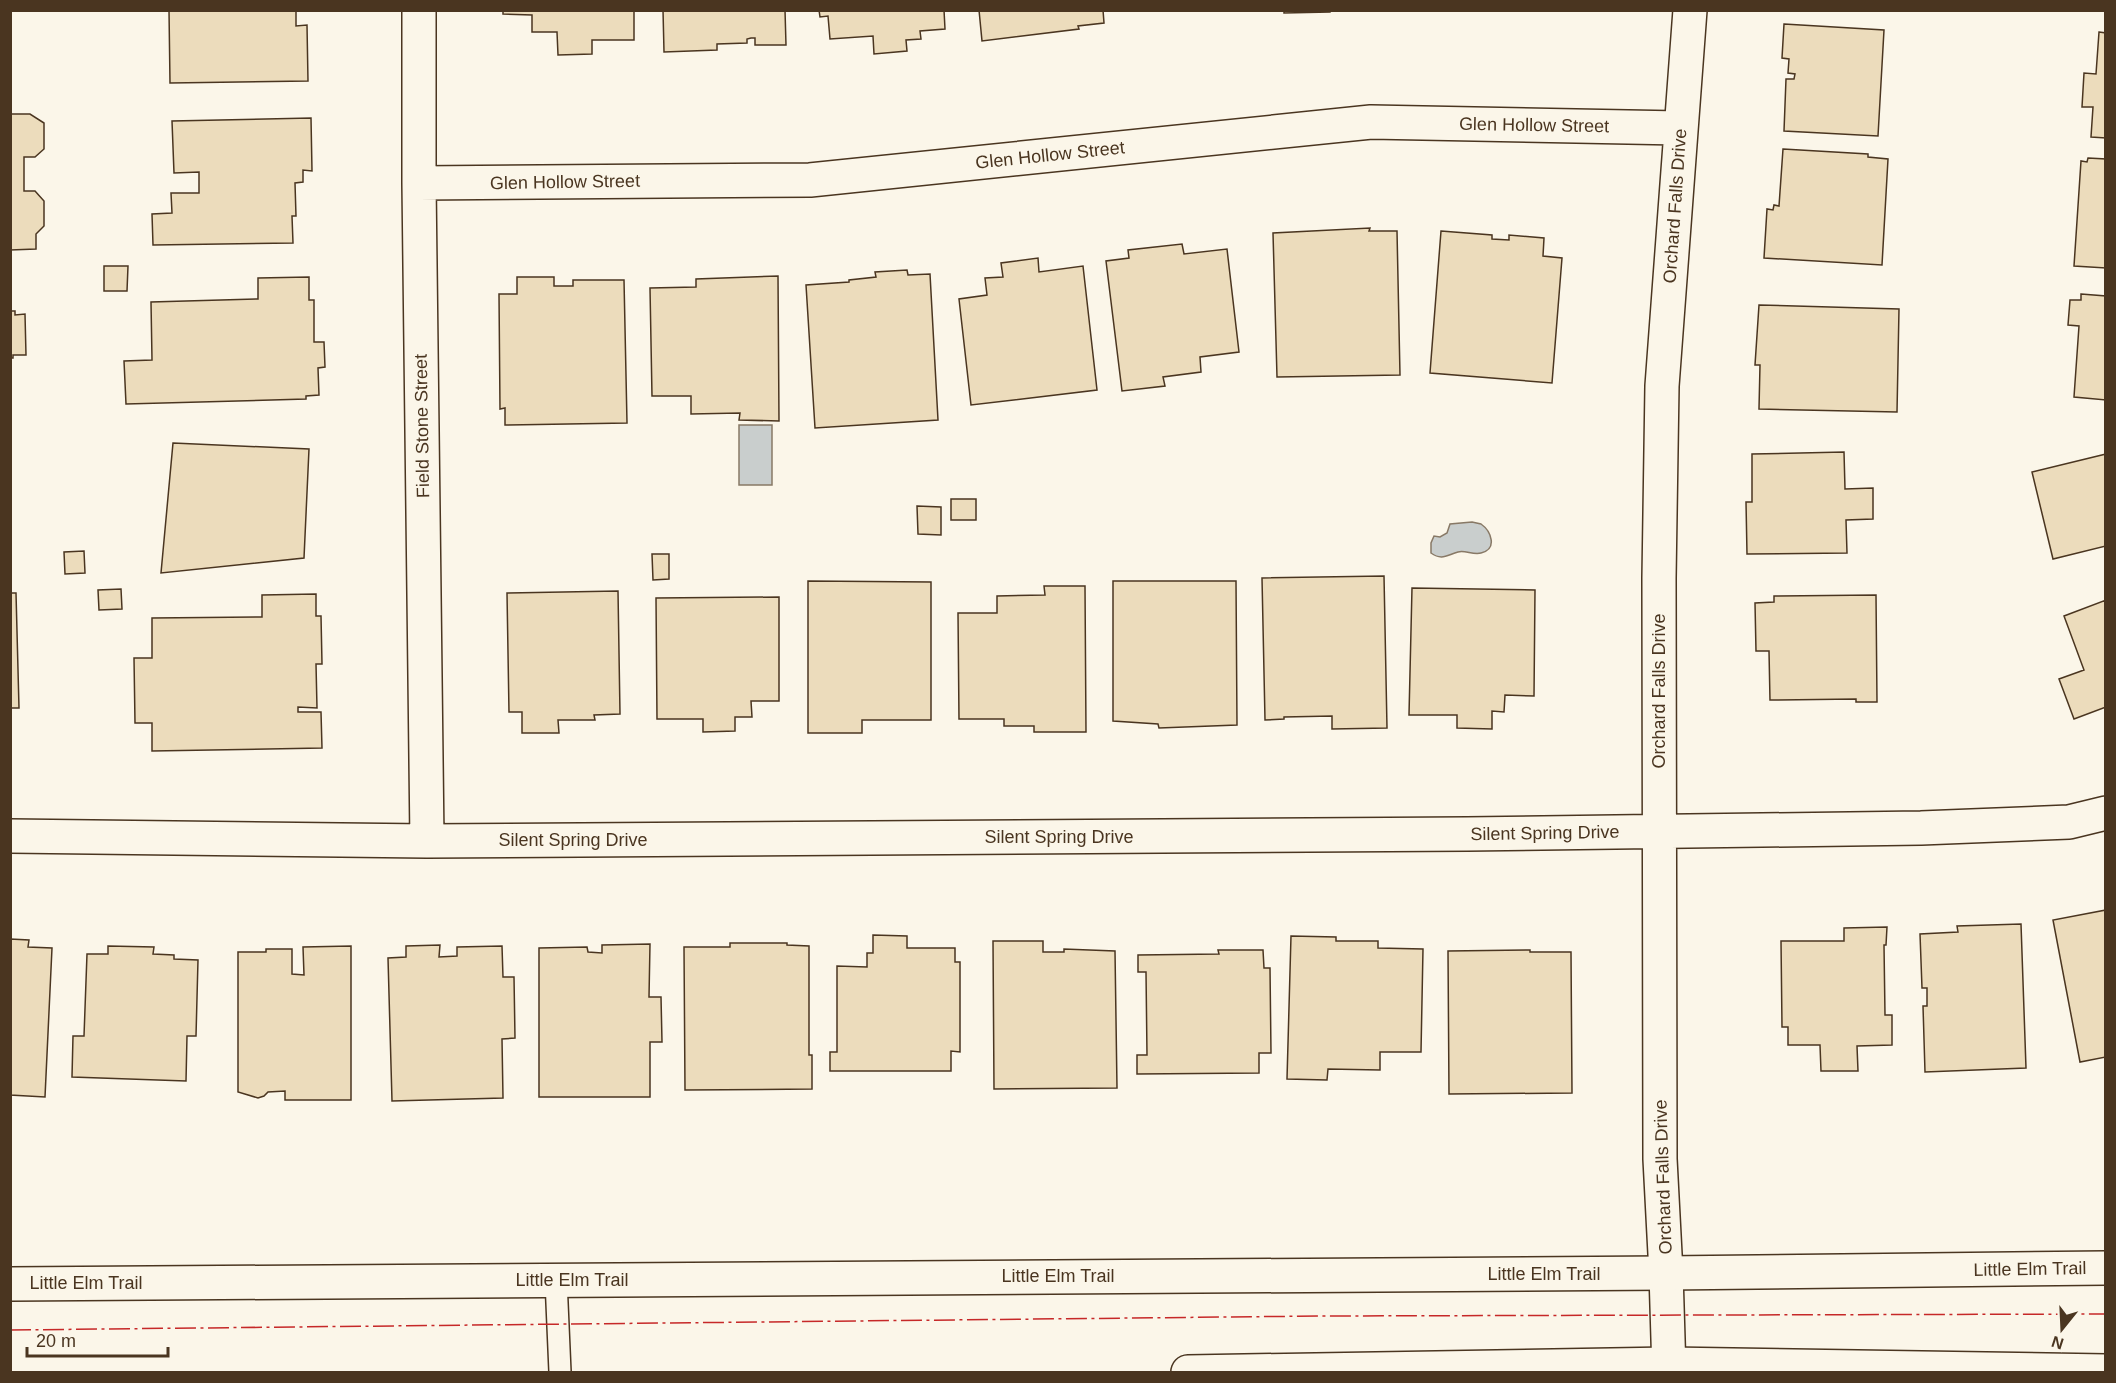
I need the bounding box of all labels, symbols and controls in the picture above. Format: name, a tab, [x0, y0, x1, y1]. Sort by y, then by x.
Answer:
street label: Glen Hollow Street	[1459, 114, 1609, 136]
street label: Orchard Falls Drive	[1660, 128, 1690, 284]
street label: Glen Hollow Street	[974, 137, 1126, 173]
street label: Glen Hollow Street	[490, 171, 640, 193]
street label: Field Stone Street	[411, 354, 433, 498]
street label: Orchard Falls Drive	[1649, 613, 1669, 769]
street label: Silent Spring Drive	[1470, 822, 1620, 844]
street label: Silent Spring Drive	[984, 827, 1134, 847]
street label: Silent Spring Drive	[498, 830, 648, 850]
street label: Orchard Falls Drive	[1650, 1099, 1676, 1255]
street label: Little Elm Trail	[1973, 1258, 2087, 1280]
street label: Little Elm Trail	[1487, 1264, 1601, 1284]
street label: Little Elm Trail	[1001, 1266, 1115, 1286]
street label: Little Elm Trail	[515, 1270, 629, 1290]
street label: Little Elm Trail	[29, 1273, 143, 1293]
north arrow	[2032, 1299, 2092, 1359]
scale bar	[27, 1320, 168, 1358]
text: 20 m	[36, 1331, 76, 1351]
text: N	[2049, 1333, 2066, 1353]

